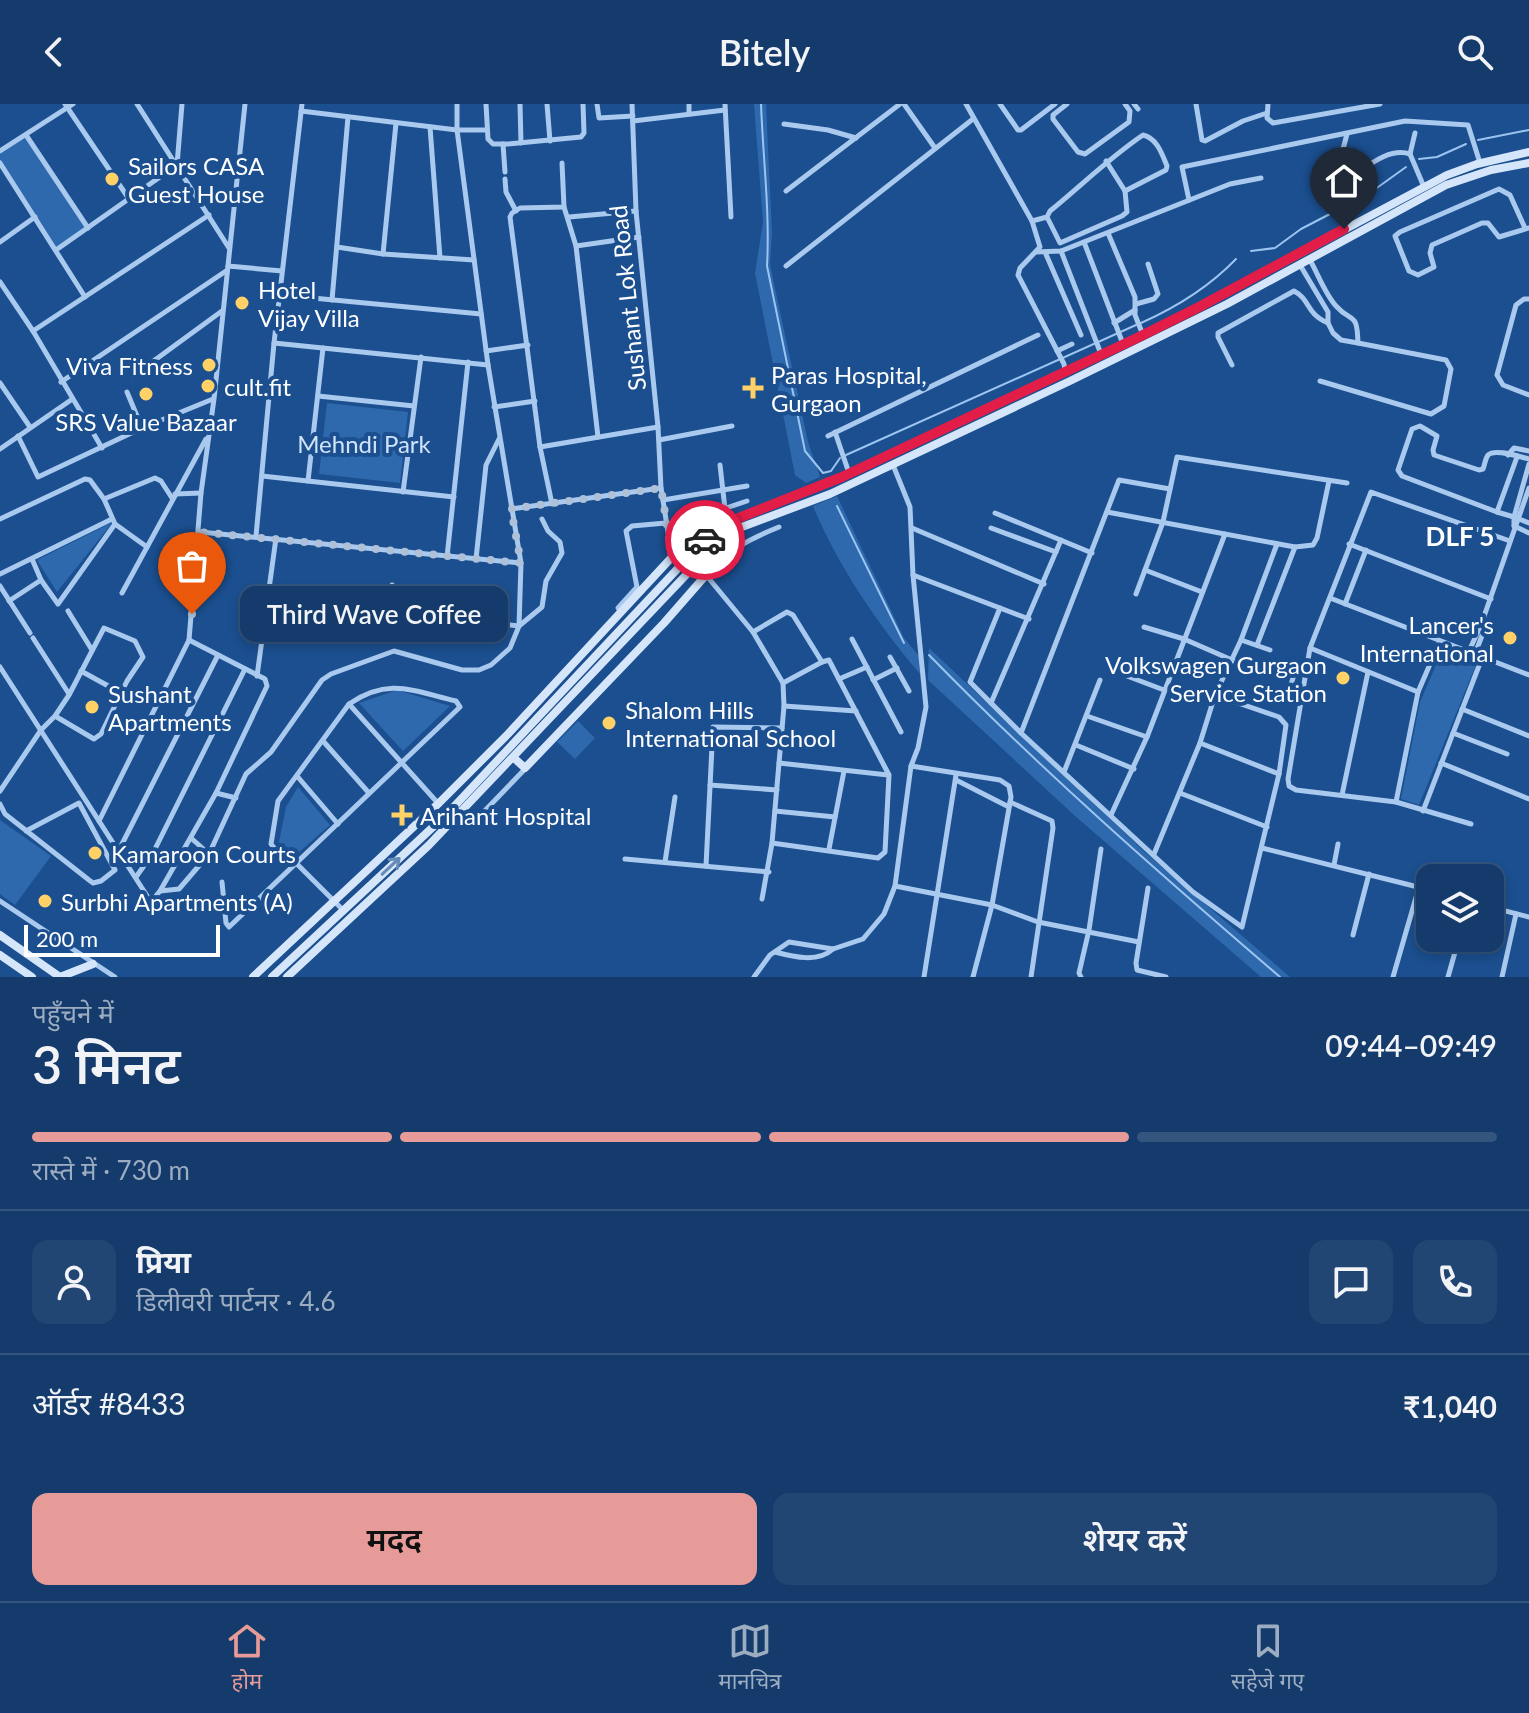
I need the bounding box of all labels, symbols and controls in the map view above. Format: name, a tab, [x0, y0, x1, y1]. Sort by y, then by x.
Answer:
icon: back	[32, 30, 76, 74]
text: Bitely	[719, 30, 810, 74]
icon: search	[1453, 30, 1497, 74]
pin	[1310, 147, 1378, 229]
place label: Sailors CASA Guest House	[128, 151, 265, 208]
icon: home	[1322, 159, 1366, 203]
marker: Sailors CASA Guest House	[103, 170, 121, 188]
street label: Sushant Lok Road	[603, 204, 651, 392]
place label: Hotel Vijay Villa	[258, 275, 360, 332]
marker: Hotel Vijay Villa	[233, 294, 251, 312]
place label: Viva Fitness	[66, 351, 193, 380]
marker: Viva Fitness	[200, 356, 218, 374]
place label: Paras Hospital, Gurgaon	[771, 360, 927, 417]
place label: cult.fit	[224, 372, 292, 401]
marker: cult.fit	[199, 377, 217, 395]
marker: Paras Hospital, Gurgaon	[742, 377, 764, 399]
marker: SRS Value Bazaar	[137, 385, 155, 403]
place label: SRS Value Bazaar	[55, 407, 237, 436]
park label: Mehndi Park	[297, 429, 432, 458]
courier	[665, 500, 745, 580]
icon: car	[683, 518, 727, 562]
district label: DLF 5	[1426, 520, 1494, 552]
pin	[158, 532, 226, 614]
icon: bag	[170, 544, 214, 588]
callout: Third Wave Coffee	[240, 586, 508, 642]
text: Third Wave Coffee	[267, 598, 481, 630]
place label: Lancer's International	[1360, 610, 1494, 667]
marker: Lancer's International	[1501, 629, 1519, 647]
place label: Volkswagen Gurgaon Service Station	[1105, 650, 1327, 707]
marker: Volkswagen Gurgaon Service Station	[1334, 669, 1352, 687]
place label: Sushant Apartments	[108, 679, 232, 736]
place label: Shalom Hills International School	[625, 695, 836, 752]
marker: Sushant Apartments	[83, 698, 101, 716]
marker: Shalom Hills International School	[600, 714, 618, 732]
place label: Arihant Hospital	[420, 801, 591, 830]
marker: Arihant Hospital	[391, 804, 413, 826]
place label: Kamaroon Courts	[111, 839, 296, 868]
marker: Kamaroon Courts	[86, 844, 104, 862]
one-way arrow	[381, 857, 401, 876]
map controls	[1416, 864, 1504, 952]
button: layers	[1416, 864, 1504, 952]
place label: Surbhi Apartments (A)	[61, 887, 293, 916]
marker: Surbhi Apartments (A)	[36, 892, 54, 910]
scale bar	[24, 921, 220, 957]
text: 200 m	[36, 925, 98, 952]
text: पहुँचने में	[32, 997, 114, 1029]
text: 09:44–09:49	[1325, 1027, 1497, 1063]
text: 3 मिनट	[32, 1033, 181, 1095]
text: रास्ते में · 730 m	[32, 1154, 190, 1186]
button: person	[32, 1240, 116, 1324]
button: chat	[1309, 1240, 1393, 1324]
button: phone	[1413, 1240, 1497, 1324]
text: प्रिया	[136, 1243, 191, 1279]
text: डिलीवरी पार्टनर · 4.6	[136, 1285, 336, 1317]
text: ऑर्डर #8433	[32, 1385, 186, 1421]
text: ₹1,040	[1403, 1388, 1497, 1424]
button: मदद	[32, 1493, 757, 1585]
button: शेयर करें	[773, 1493, 1497, 1585]
tab: होम	[225, 1619, 269, 1698]
tab: मानचित्र	[719, 1619, 781, 1698]
tab: सहेजे गए	[1231, 1619, 1304, 1698]

